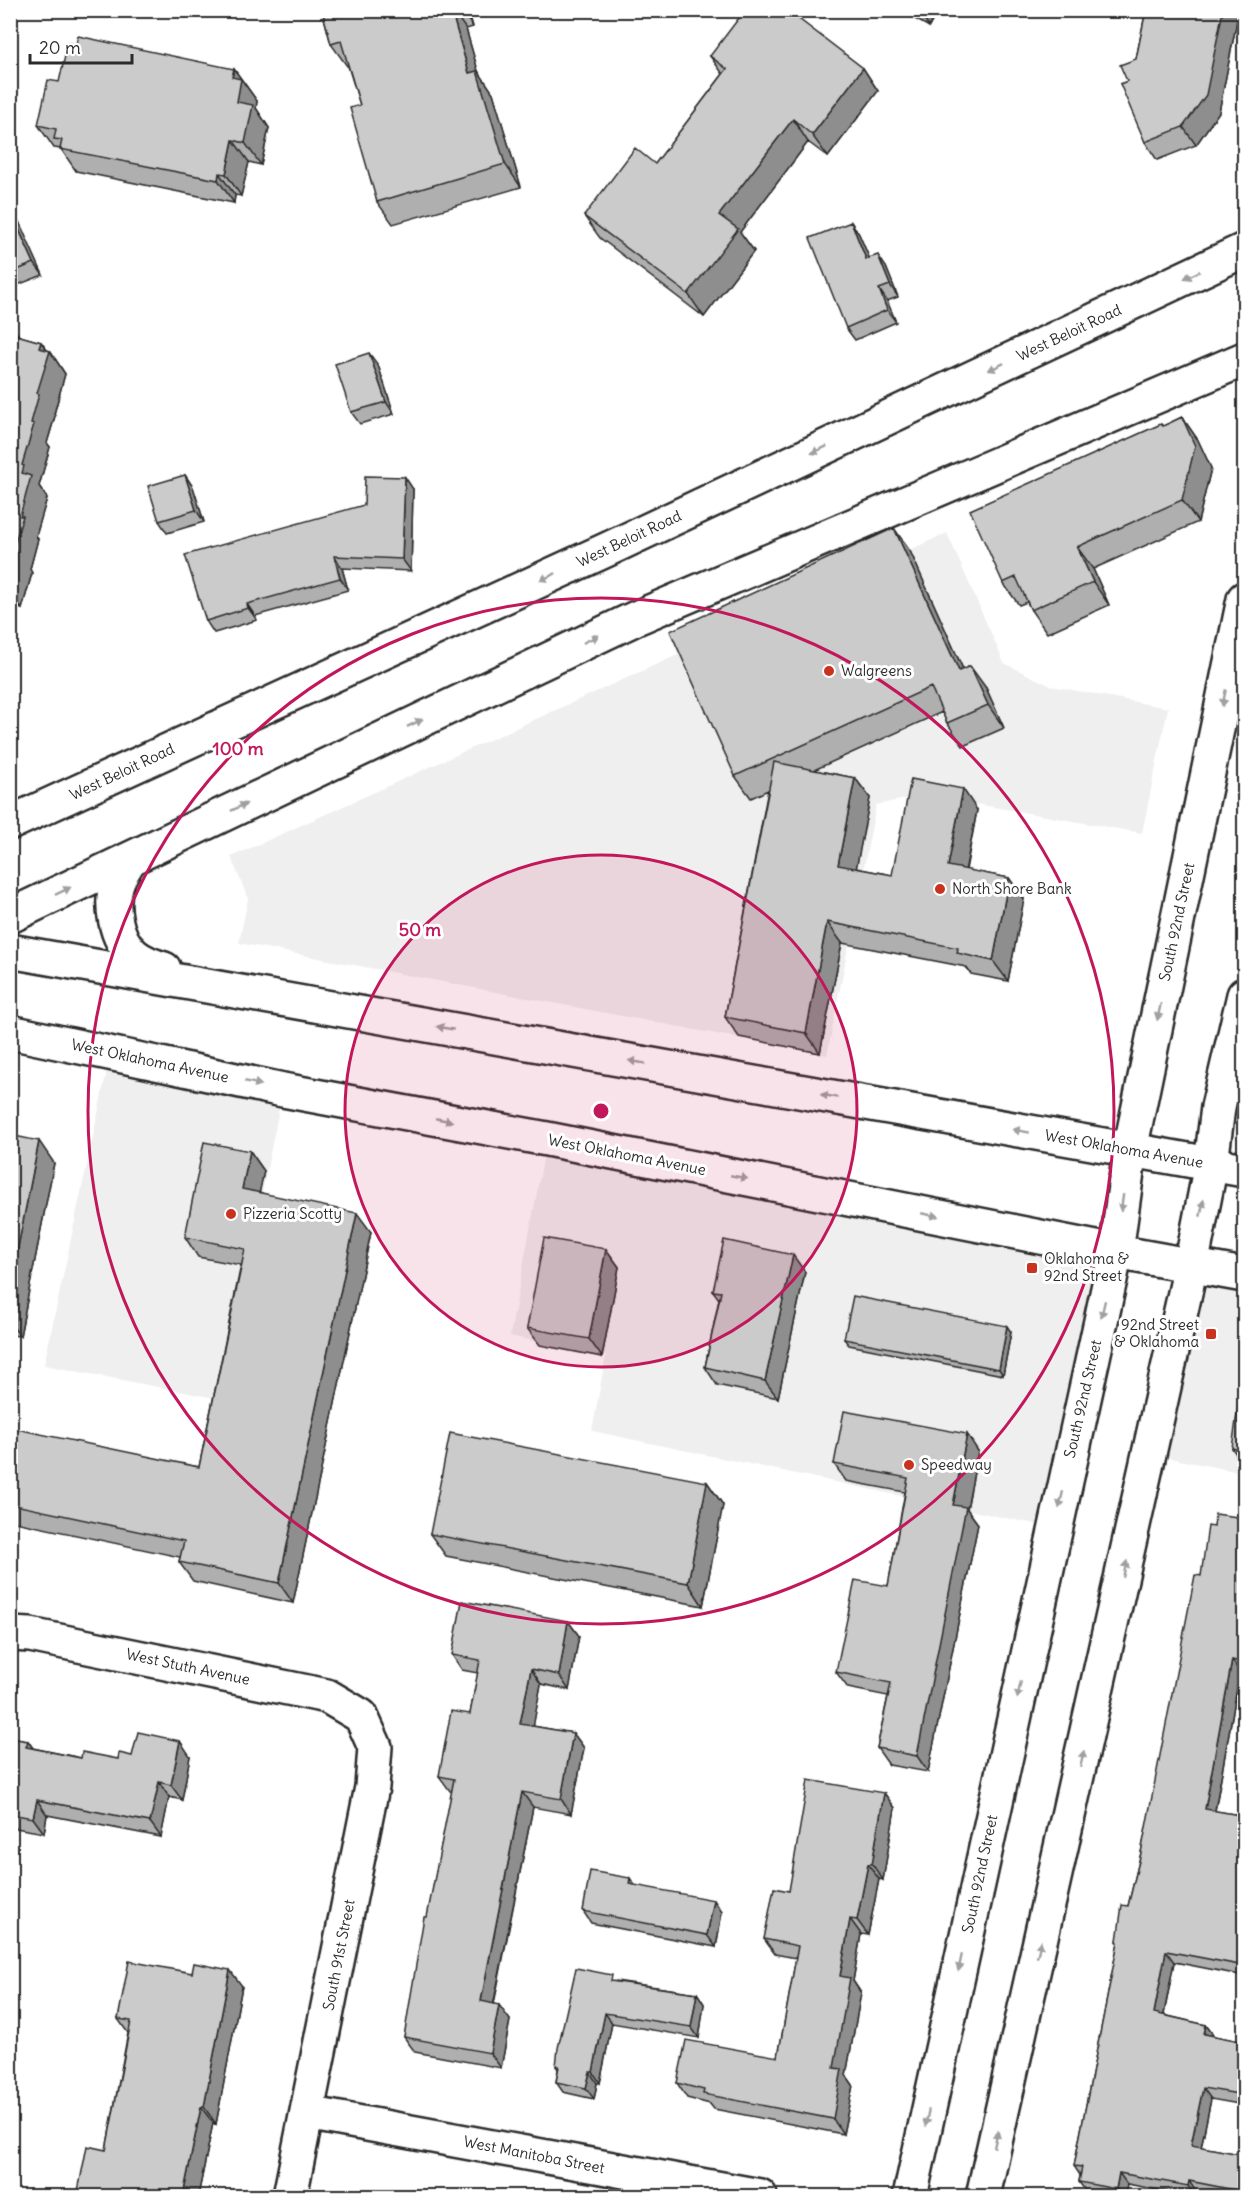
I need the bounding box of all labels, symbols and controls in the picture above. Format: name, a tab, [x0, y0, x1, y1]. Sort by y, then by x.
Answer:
scale bar	[30, 27, 132, 65]
text: 20 m	[39, 36, 81, 59]
one-way arrow	[1183, 271, 1200, 280]
street label: West Beloit Road	[1013, 300, 1124, 365]
one-way arrow	[988, 363, 1005, 372]
one-way arrow	[811, 445, 828, 454]
street label: West Beloit Road	[573, 506, 684, 571]
one-way arrow	[539, 572, 556, 581]
one-way arrow	[583, 635, 600, 644]
place label: Walgreens	[841, 661, 912, 680]
marker: Walgreens	[822, 664, 836, 678]
one-way arrow	[1219, 688, 1228, 707]
one-way arrow	[407, 719, 424, 728]
text: 100 m	[213, 737, 264, 760]
street label: West Beloit Road	[66, 739, 177, 804]
one-way arrow	[231, 803, 248, 812]
street label: South 92nd Street	[1155, 861, 1198, 983]
place label: North Shore Bank	[952, 879, 1072, 898]
marker: North Shore Bank	[933, 882, 947, 896]
one-way arrow	[55, 887, 72, 896]
text: 50 m	[399, 918, 441, 941]
one-way arrow	[1153, 1003, 1163, 1021]
one-way arrow	[436, 1023, 455, 1032]
street label: West Oklahoma Avenue	[70, 1035, 231, 1086]
one-way arrow	[628, 1057, 647, 1066]
one-way arrow	[243, 1079, 262, 1088]
one-way arrow	[820, 1091, 839, 1100]
centre of rings	[591, 1101, 611, 1121]
one-way arrow	[435, 1116, 454, 1125]
street label: West Oklahoma Avenue	[1043, 1125, 1205, 1172]
one-way arrow	[1012, 1126, 1031, 1135]
street label: West Oklahoma Avenue	[547, 1130, 708, 1179]
one-way arrow	[729, 1173, 748, 1182]
one-way arrow	[1118, 1194, 1127, 1213]
one-way arrow	[1198, 1199, 1207, 1218]
place label: Pizzeria Scotty	[243, 1204, 342, 1223]
marker: Pizzeria Scotty	[224, 1207, 238, 1221]
one-way arrow	[921, 1211, 940, 1220]
place label: Oklahoma & 92nd Street	[1044, 1249, 1130, 1285]
marker: Oklahoma & 92nd Street	[1025, 1261, 1039, 1275]
one-way arrow	[1098, 1300, 1107, 1319]
place label: 92nd Street & Oklahoma	[1114, 1315, 1199, 1351]
marker: 92nd Street & Oklahoma	[1204, 1327, 1218, 1341]
street label: South 92nd Street	[1060, 1338, 1105, 1460]
place label: Speedway	[921, 1455, 992, 1474]
marker: Speedway	[902, 1458, 916, 1472]
one-way arrow	[1055, 1490, 1065, 1509]
one-way arrow	[1120, 1559, 1130, 1578]
street label: West Stuth Avenue	[124, 1644, 252, 1689]
one-way arrow	[1014, 1681, 1023, 1700]
one-way arrow	[1078, 1749, 1087, 1768]
street label: South 92nd Street	[958, 1813, 1001, 1935]
street label: South 91st Street	[318, 1898, 359, 2012]
one-way arrow	[1035, 1939, 1044, 1958]
one-way arrow	[955, 1954, 965, 1972]
one-way arrow	[922, 2109, 931, 2128]
one-way arrow	[992, 2130, 1002, 2149]
street label: West Manitoba Street	[462, 2132, 606, 2177]

